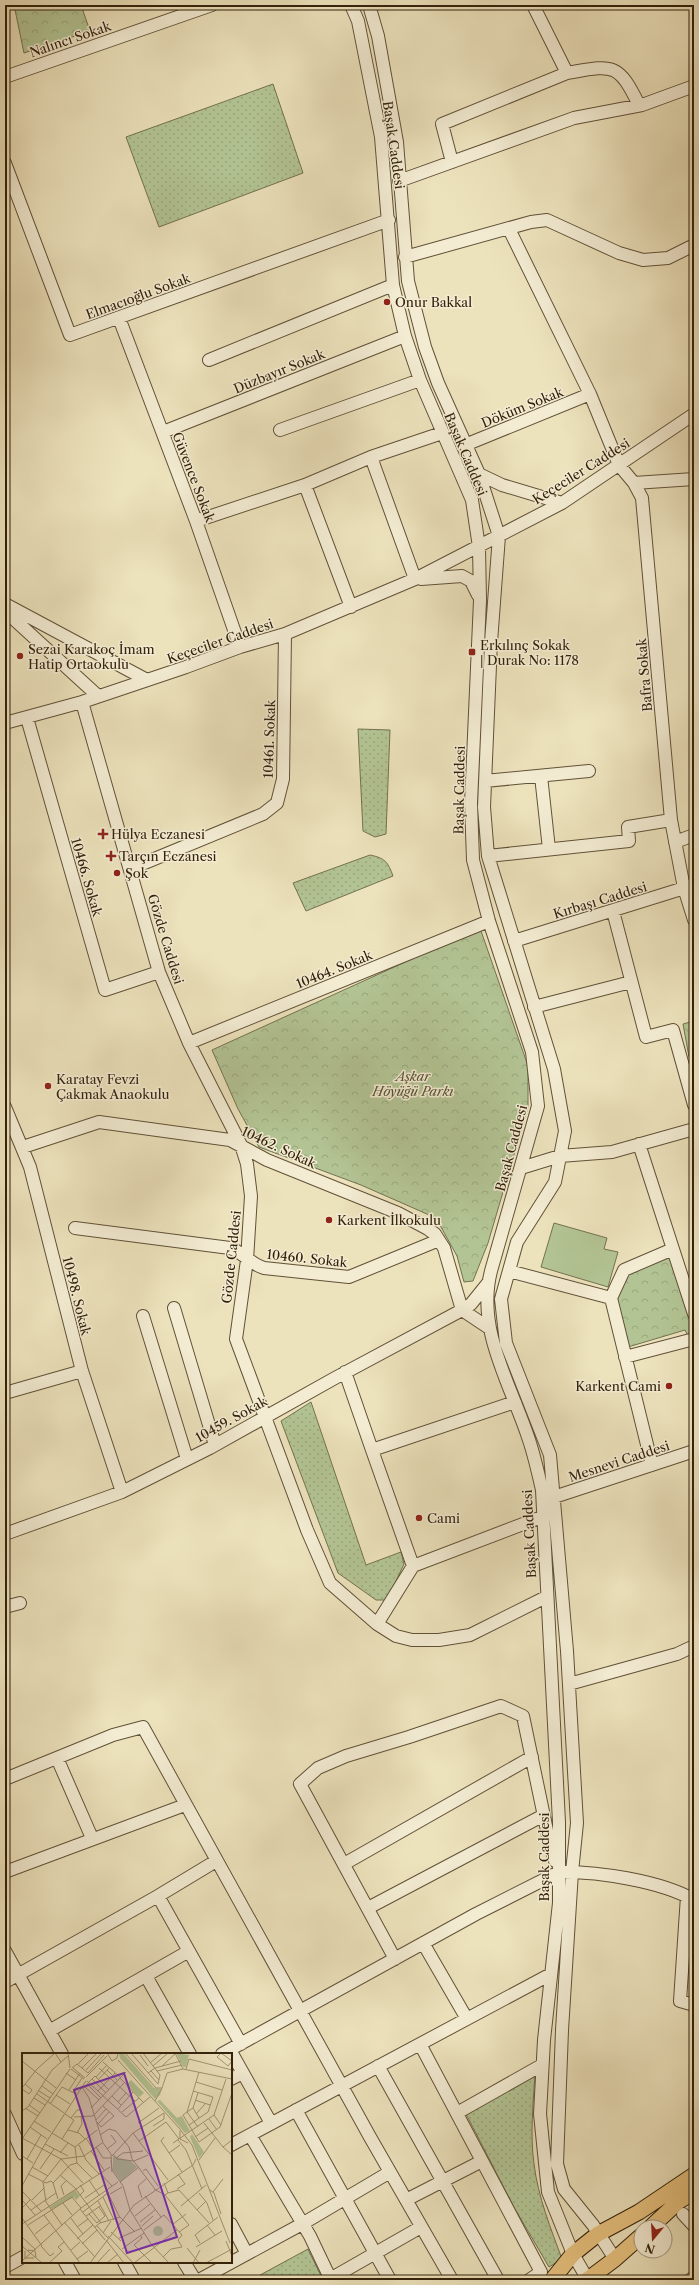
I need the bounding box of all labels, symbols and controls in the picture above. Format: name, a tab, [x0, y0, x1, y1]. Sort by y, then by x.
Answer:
street label: Nalıncı Sokak	[27, 17, 113, 60]
street label: Başak Caddesi	[380, 100, 408, 190]
street label: Elmacıoğlu Sokak	[84, 270, 193, 322]
place label: Onur Bakkal	[395, 294, 472, 310]
marker: Onur Bakkal	[382, 297, 392, 307]
street label: Düzbayır Sokak	[231, 345, 327, 397]
street label: Döküm Sokak	[479, 383, 566, 431]
street label: Başak Caddesi	[441, 410, 491, 498]
street label: Güvence Sokak	[169, 430, 219, 525]
street label: Keçeciler Caddesi	[529, 435, 633, 507]
street label: Keçeciler Caddesi	[165, 615, 275, 667]
place label: Erkılınç Sokak | Durak No: 1178	[480, 637, 579, 668]
street label: Bafra Sokak	[633, 637, 655, 712]
place label: Sezai Karakoç İmam Hatip Ortaokulu	[28, 641, 155, 672]
marker: Erkılınç Sokak | Durak No: 1178	[467, 647, 477, 657]
marker: Sezai Karakoç İmam Hatip Ortaokulu	[15, 651, 25, 661]
street label: 10461. Sokak	[260, 699, 278, 779]
street label: Başak Caddesi	[450, 745, 468, 835]
place label: Hülya Eczanesi	[111, 826, 205, 842]
marker: Hülya Eczanesi	[98, 829, 108, 839]
street label: 10466. Sokak	[68, 836, 106, 918]
place label: Tarçın Eczanesi	[119, 848, 217, 864]
marker: Tarçın Eczanesi	[106, 851, 116, 861]
place label: Şok	[125, 865, 149, 881]
marker: Şok	[112, 868, 122, 878]
street label: Kırbaşı Caddesi	[551, 878, 649, 922]
street label: Gözde Caddesi	[145, 892, 187, 986]
street label: 10464. Sokak	[294, 946, 375, 992]
park label: Aşkar Höyüğü Parkı	[371, 1068, 454, 1099]
place label: Karatay Fevzi Çakmak Anaokulu	[56, 1071, 170, 1102]
marker: Karatay Fevzi Çakmak Anaokulu	[43, 1081, 53, 1091]
street label: Başak Caddesi	[492, 1103, 530, 1193]
street label: 10462. Sokak	[239, 1123, 319, 1171]
street label: Gözde Caddesi	[218, 1210, 244, 1304]
place label: Karkent İlkokulu	[337, 1212, 441, 1228]
marker: Karkent İlkokulu	[324, 1215, 334, 1225]
street label: 10460. Sokak	[266, 1246, 349, 1270]
street label: 10498. Sokak	[59, 1255, 95, 1338]
place label: Karkent Cami	[575, 1378, 661, 1394]
marker: Karkent Cami	[664, 1381, 674, 1391]
street label: 10459. Sokak	[192, 1392, 270, 1445]
street label: Mesnevi Caddesi	[567, 1437, 671, 1485]
street label: Başak Caddesi	[519, 1489, 539, 1579]
place label: Cami	[427, 1510, 460, 1526]
marker: Cami	[414, 1513, 424, 1523]
street label: Başak Caddesi	[536, 1813, 552, 1901]
inset map	[22, 2053, 232, 2263]
north arrow	[633, 2219, 673, 2259]
text: N	[643, 2240, 657, 2257]

